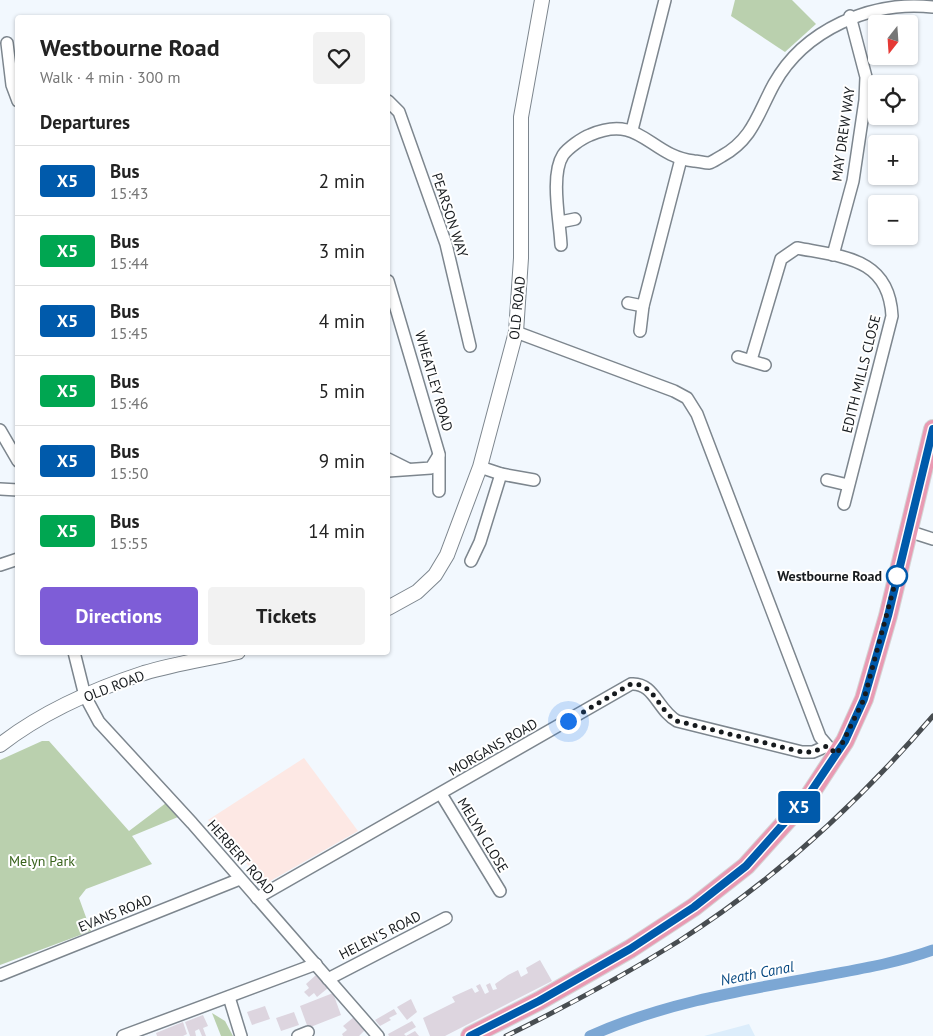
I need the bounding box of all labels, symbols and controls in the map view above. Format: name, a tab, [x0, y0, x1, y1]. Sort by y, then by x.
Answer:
north arrow	[868, 15, 918, 65]
map controls	[868, 15, 918, 245]
text: Westbourne Road	[40, 32, 220, 63]
button: heart	[313, 32, 365, 84]
text: Walk · 4 min · 300 m	[40, 67, 180, 87]
button: locate	[868, 75, 918, 125]
street label: MAY DREW WAY	[827, 85, 859, 183]
text: Departures	[40, 110, 130, 134]
button: +	[868, 135, 918, 185]
text: Bus	[110, 159, 139, 183]
text: X5	[57, 169, 78, 192]
text: 2 min	[319, 169, 365, 193]
street label: PEARSON WAY	[428, 170, 472, 260]
text: 15:43	[110, 183, 148, 203]
button: −	[868, 195, 918, 245]
text: Bus	[110, 229, 139, 253]
text: X5	[57, 239, 78, 262]
text: 3 min	[319, 239, 365, 263]
text: 15:44	[110, 253, 148, 273]
street label: OLD ROAD	[505, 275, 529, 341]
text: Bus	[110, 299, 139, 323]
text: X5	[57, 309, 78, 332]
text: 4 min	[319, 309, 365, 333]
street label: EDITH MILLS CLOSE	[838, 313, 884, 435]
text: 15:45	[110, 323, 148, 343]
street label: WHEATLEY ROAD	[411, 329, 457, 433]
text: Bus	[110, 369, 139, 393]
text: X5	[57, 379, 78, 402]
text: 5 min	[319, 379, 365, 403]
text: 15:46	[110, 393, 148, 413]
text: Bus	[110, 439, 139, 463]
text: X5	[57, 449, 78, 472]
text: 9 min	[319, 449, 365, 473]
text: 15:50	[110, 463, 148, 483]
text: Bus	[110, 509, 139, 533]
text: X5	[57, 519, 78, 542]
text: 14 min	[308, 519, 365, 543]
text: 15:55	[110, 533, 148, 553]
marker: Westbourne Road	[886, 565, 908, 587]
place label: Westbourne Road	[777, 567, 882, 585]
button: Directions	[40, 587, 198, 645]
button: Tickets	[208, 587, 365, 645]
street label: OLD ROAD	[81, 666, 147, 706]
your location	[556, 709, 581, 734]
street label: MORGANS ROAD	[445, 714, 541, 780]
line badge: X5	[776, 791, 822, 823]
street label: MELYN CLOSE	[454, 794, 512, 876]
text: X5	[788, 795, 810, 818]
street label: HERBERT ROAD	[203, 816, 279, 898]
park label: Melyn Park	[9, 852, 75, 870]
street label: EVANS ROAD	[76, 890, 154, 936]
street label: HELEN'S ROAD	[336, 907, 424, 963]
water label: Neath Canal	[719, 957, 795, 989]

